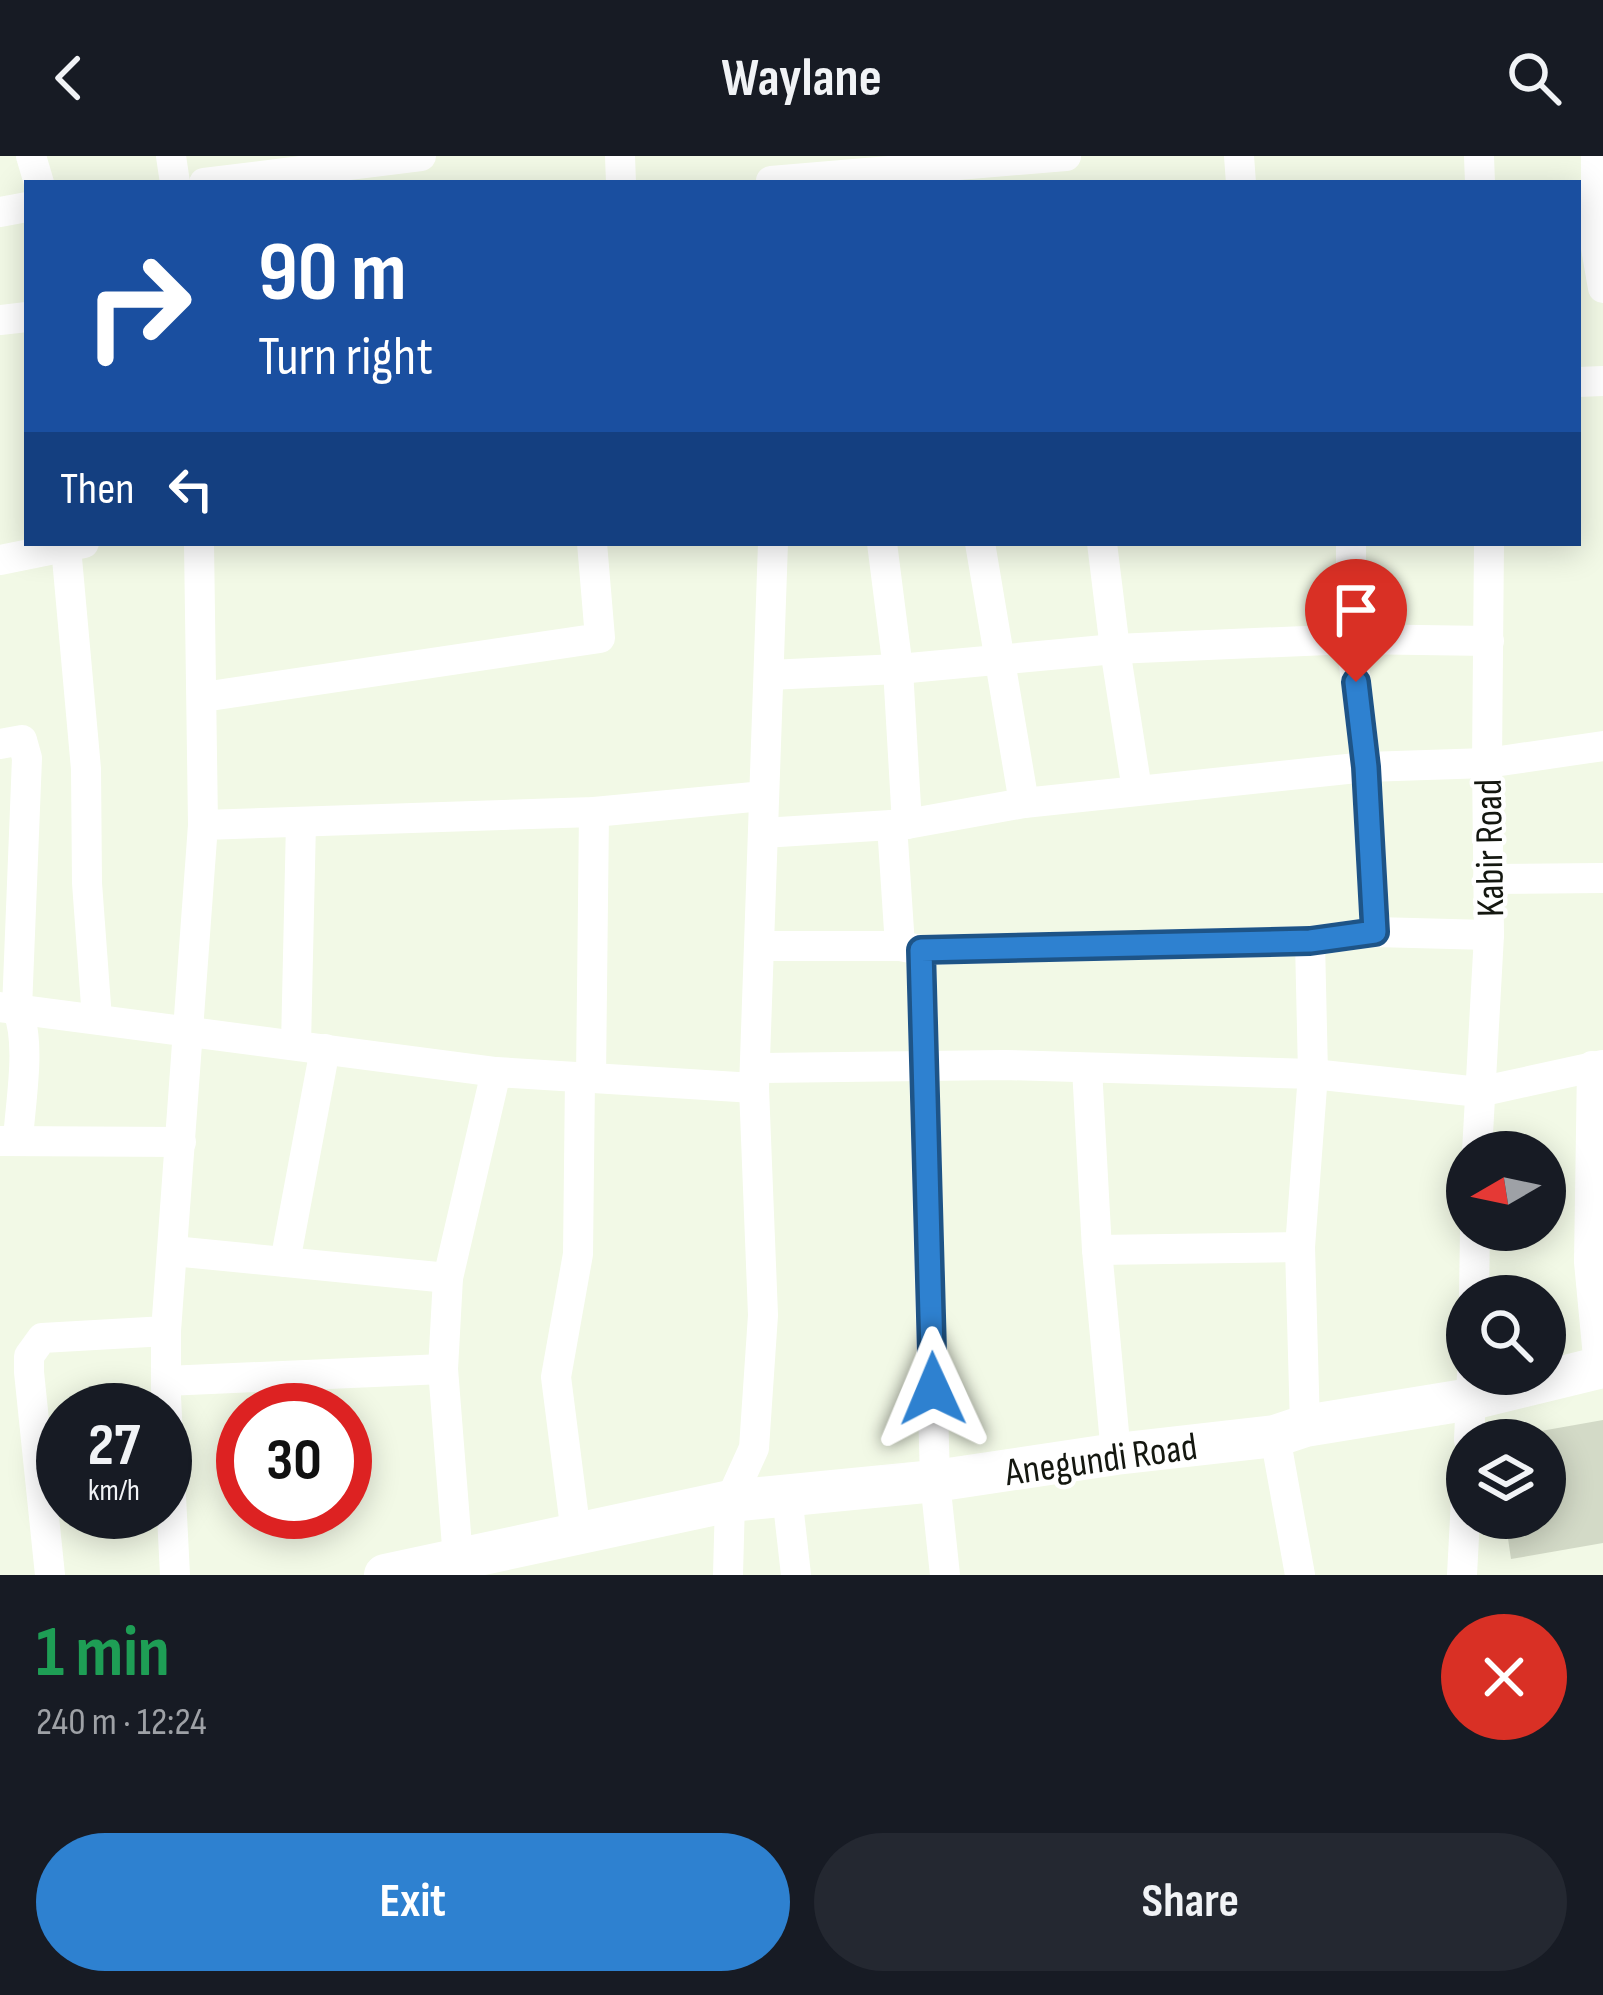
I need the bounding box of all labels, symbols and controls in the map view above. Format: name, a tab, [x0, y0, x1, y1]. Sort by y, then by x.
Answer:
icon: back	[36, 45, 102, 111]
icon: search	[1501, 45, 1567, 111]
text: Waylane	[721, 46, 882, 111]
text: 90 m	[258, 223, 407, 324]
icon: right	[60, 228, 216, 384]
text: Turn right	[258, 325, 433, 390]
icon: left	[158, 456, 224, 522]
text: Then	[60, 462, 134, 517]
pin	[1305, 559, 1407, 682]
icon: arrive	[1323, 577, 1389, 643]
street label: Kabir Road	[1466, 778, 1515, 917]
north arrow	[1446, 1131, 1566, 1251]
map controls	[1446, 1131, 1566, 1539]
button: search	[1446, 1275, 1566, 1395]
position arrow	[870, 1326, 996, 1452]
speed limit sign: 30	[216, 1383, 372, 1539]
text: 27	[88, 1410, 140, 1482]
button: layers	[1446, 1419, 1566, 1539]
street label: Anegundi Road	[1001, 1424, 1200, 1497]
text: km/h	[88, 1473, 140, 1509]
text: 1 min	[36, 1610, 170, 1697]
button: close	[1441, 1614, 1567, 1740]
text: 240 m · 12:24	[36, 1699, 207, 1746]
button: Exit	[36, 1833, 790, 1971]
button: Share	[814, 1833, 1567, 1971]

